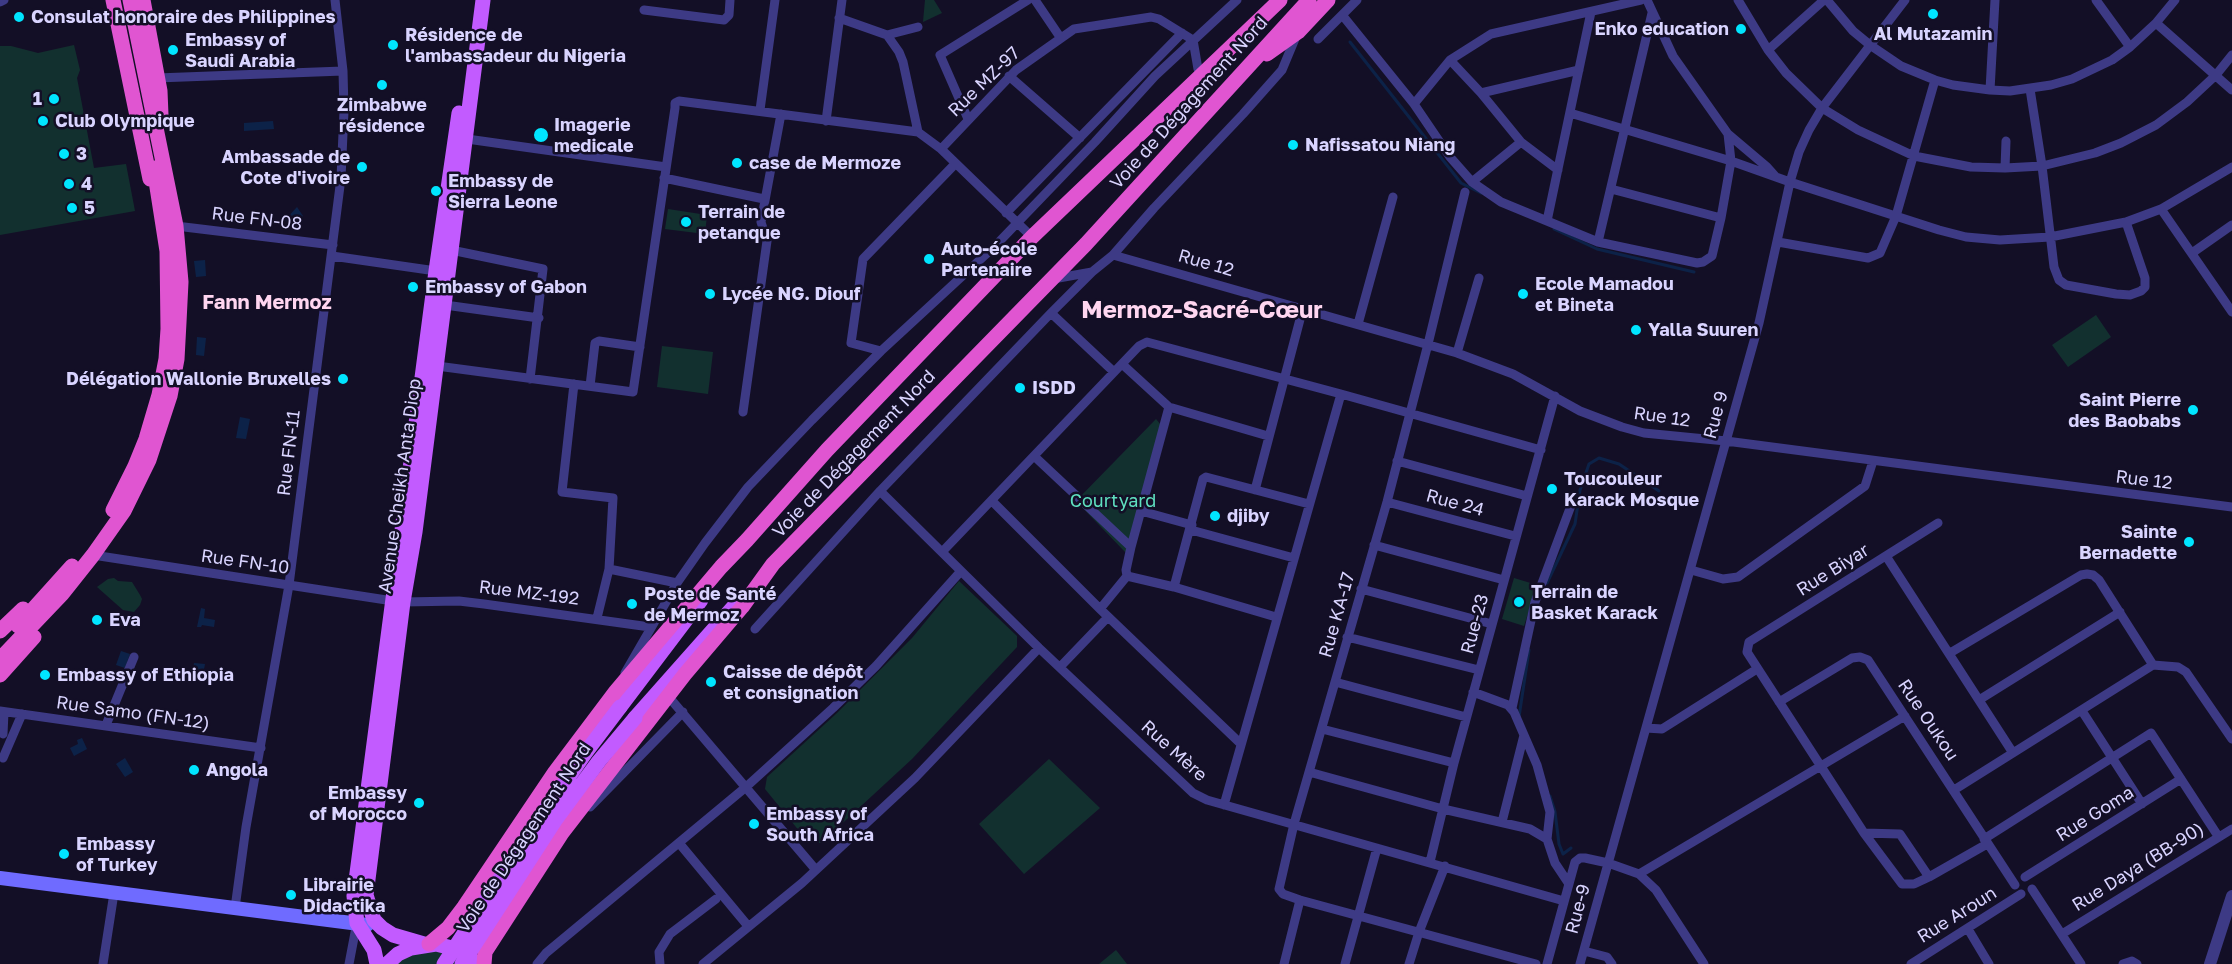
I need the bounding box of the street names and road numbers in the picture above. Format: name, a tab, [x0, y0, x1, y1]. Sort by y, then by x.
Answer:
street label: Voie de Dégagement Nord	[1106, 12, 1272, 194]
street label: Rue MZ-97	[944, 43, 1024, 121]
street label: Rue FN-08	[210, 203, 304, 235]
street label: Rue 12	[1176, 245, 1236, 281]
street label: Voie de Dégagement Nord	[768, 366, 940, 542]
street label: Avenue Cheikh Anta Diop	[374, 377, 426, 595]
street label: Rue 9	[1699, 389, 1733, 441]
street label: Rue 12	[1632, 402, 1692, 432]
street label: Rue FN-11	[273, 409, 305, 497]
street label: Rue 12	[2114, 466, 2174, 494]
street label: Rue 24	[1424, 485, 1486, 521]
street label: Rue Biyar	[1793, 539, 1873, 601]
street label: Rue FN-10	[200, 545, 290, 579]
street label: Rue KA-17	[1315, 570, 1359, 660]
street label: Rue MZ-192	[478, 576, 580, 610]
street label: Rue-23	[1457, 592, 1493, 656]
street label: Rue Oukou	[1893, 675, 1963, 765]
street label: Rue Samo (FN-12)	[55, 692, 211, 734]
street label: Rue Mère	[1137, 716, 1211, 786]
street label: Voie de Dégagement Nord	[452, 739, 596, 937]
street label: Rue Goma	[2052, 782, 2138, 846]
street label: Rue Daya (BB-90)	[2068, 818, 2208, 916]
street label: Rue-9	[1561, 882, 1595, 936]
street label: Rue Aroun	[1913, 882, 2001, 948]

